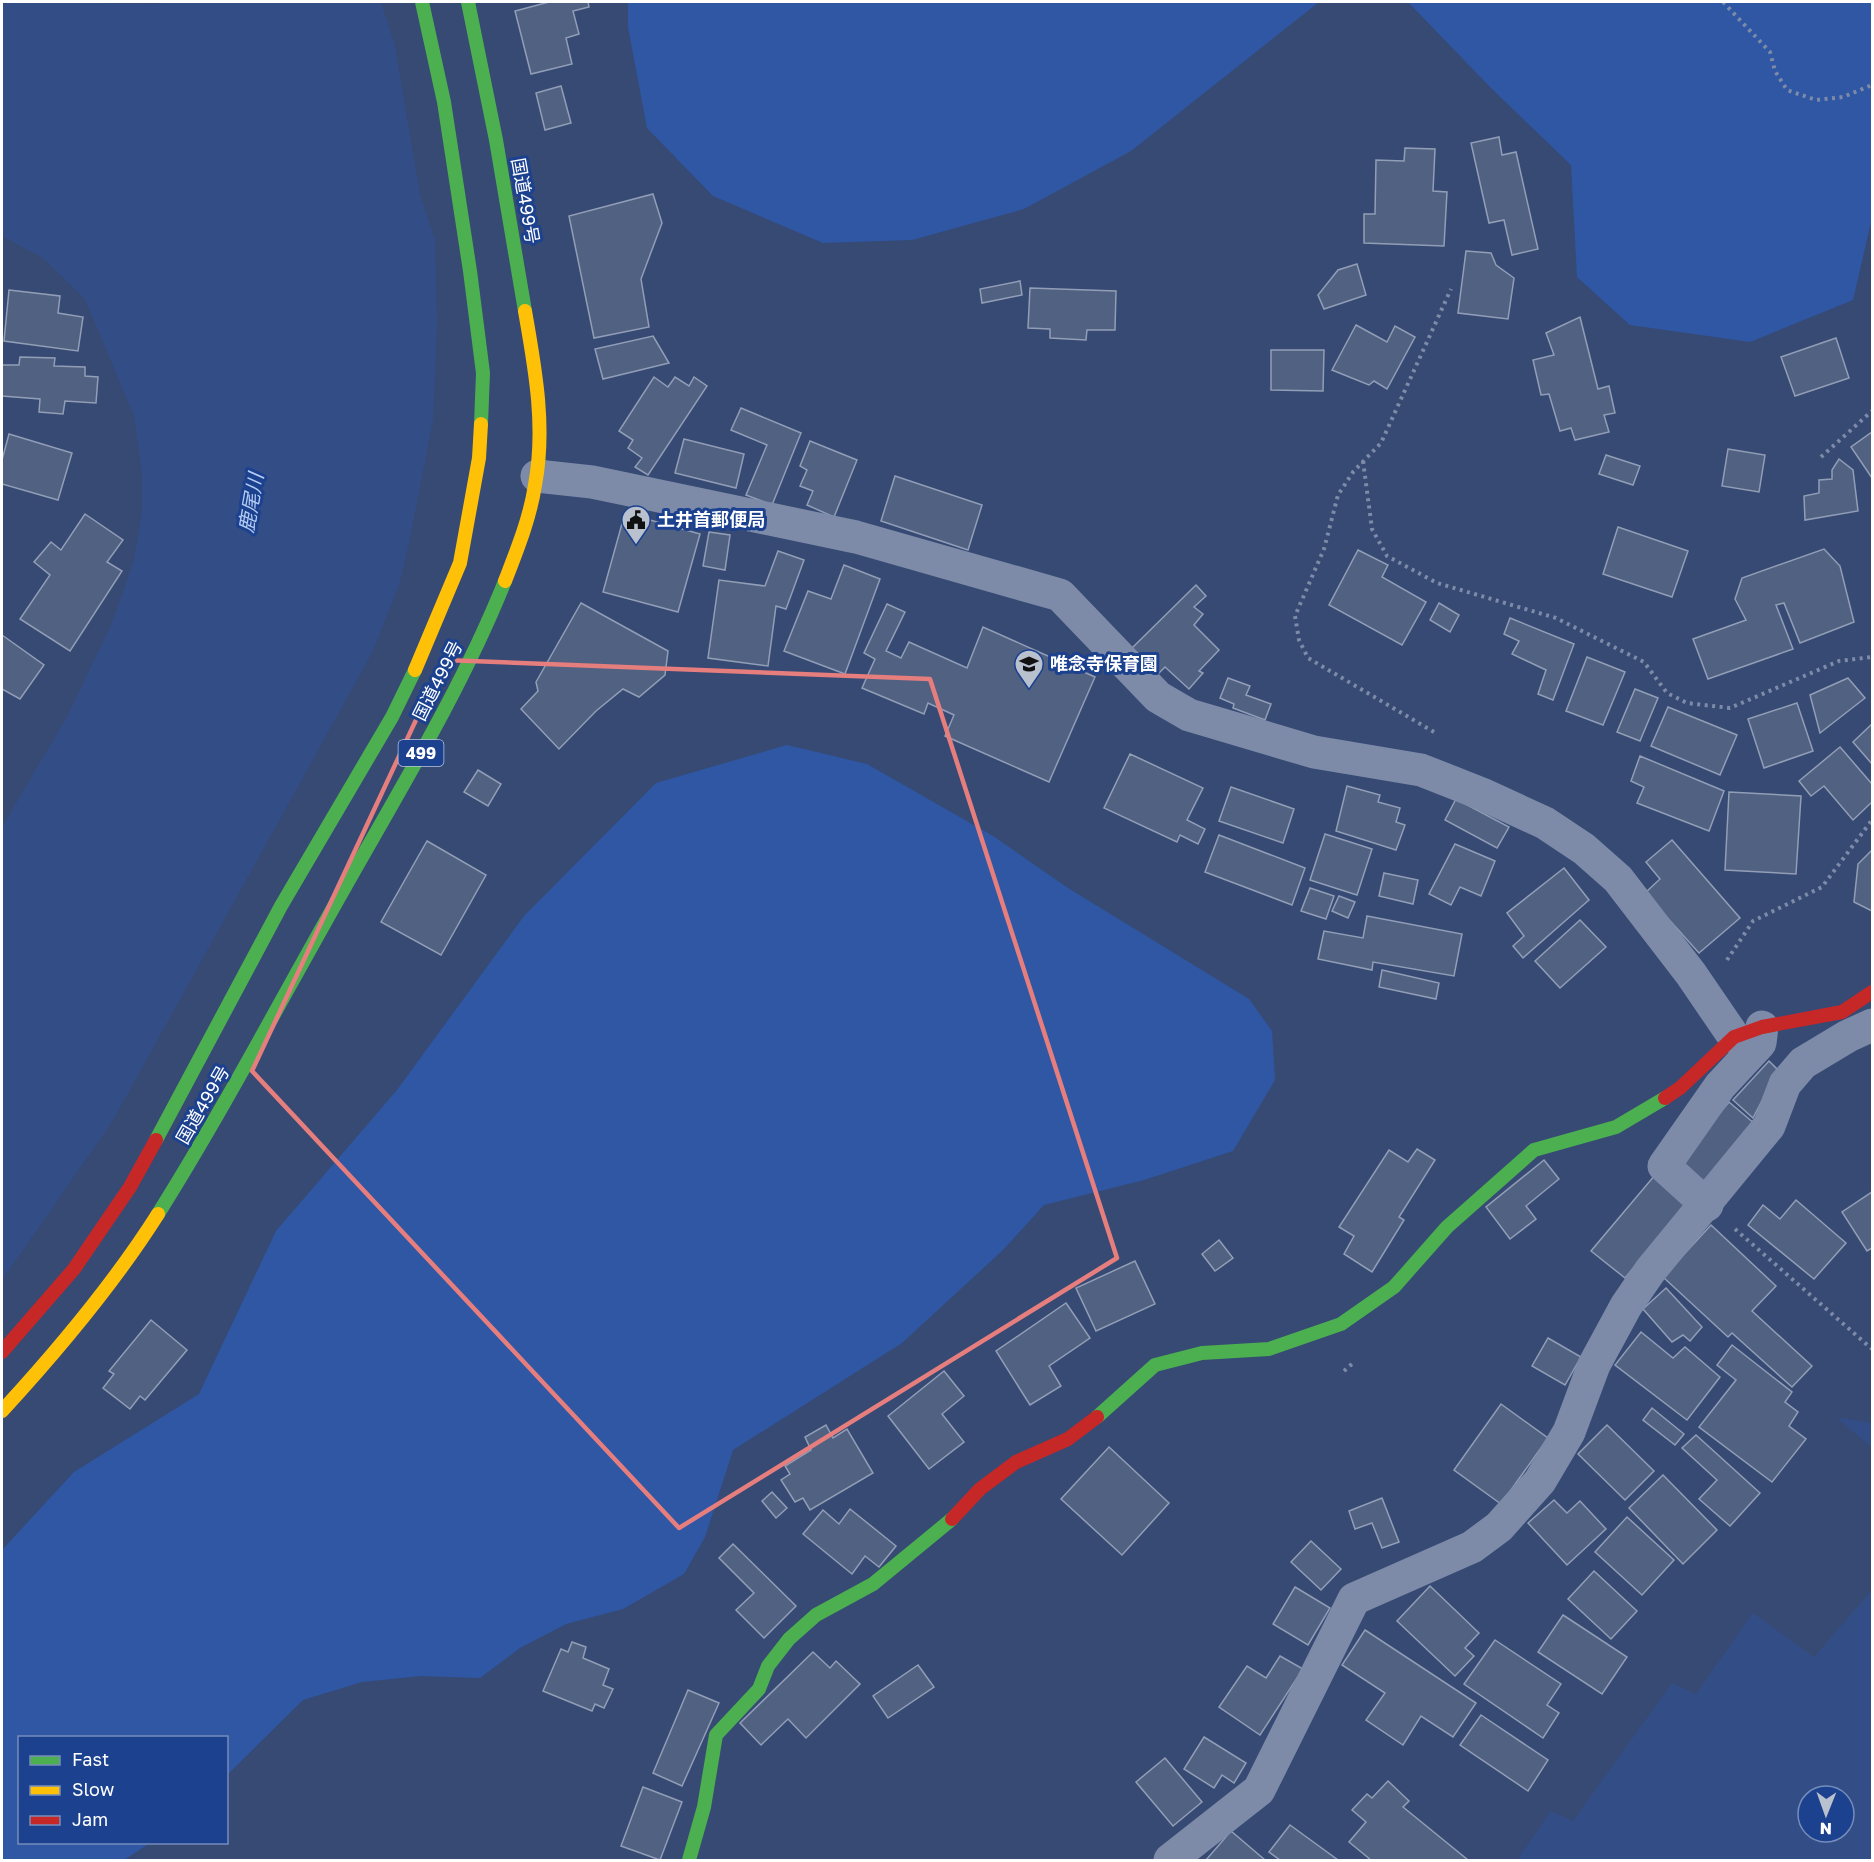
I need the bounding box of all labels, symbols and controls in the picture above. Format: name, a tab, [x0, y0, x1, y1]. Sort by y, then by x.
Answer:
street label: 国道499号	[508, 156, 544, 245]
water label: 鹿尾川	[233, 469, 267, 534]
public building icon: 土井首郵便局	[620, 504, 652, 546]
place label: 土井首郵便局	[657, 508, 765, 530]
street label: 国道499号	[408, 637, 467, 724]
school or university icon: 唯念寺保育園	[1013, 648, 1045, 690]
place label: 唯念寺保育園	[1050, 652, 1158, 674]
road number: 499	[398, 740, 444, 766]
street label: 国道499号	[171, 1061, 233, 1148]
legend	[18, 1736, 228, 1844]
text: Fast	[72, 1748, 109, 1770]
text: Slow	[72, 1778, 115, 1800]
north arrow	[1796, 1784, 1856, 1844]
text: Jam	[72, 1808, 108, 1830]
text: N	[1819, 1819, 1832, 1839]

